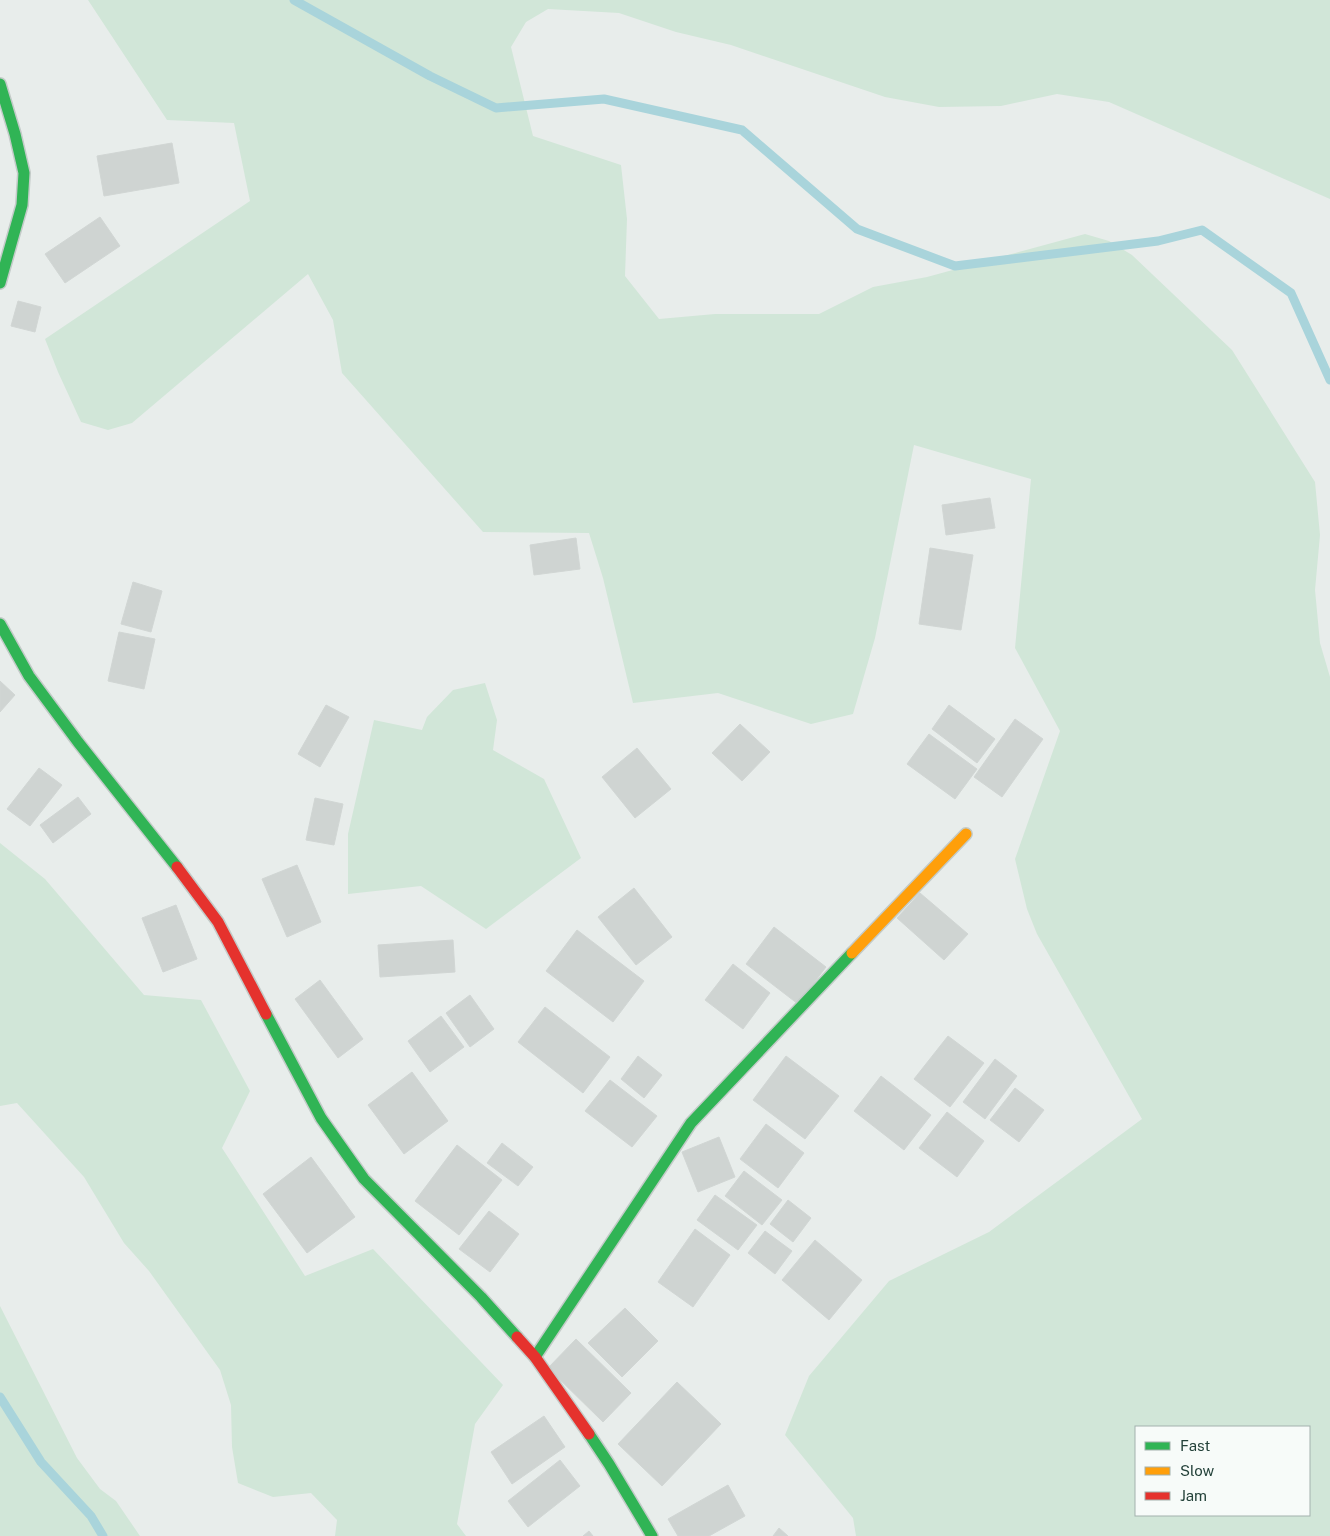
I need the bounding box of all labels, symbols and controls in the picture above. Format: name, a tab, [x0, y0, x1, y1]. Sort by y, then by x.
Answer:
legend	[1135, 1426, 1310, 1516]
text: Fast	[1180, 1437, 1210, 1454]
text: Slow	[1180, 1462, 1215, 1479]
text: Jam	[1180, 1487, 1207, 1504]

